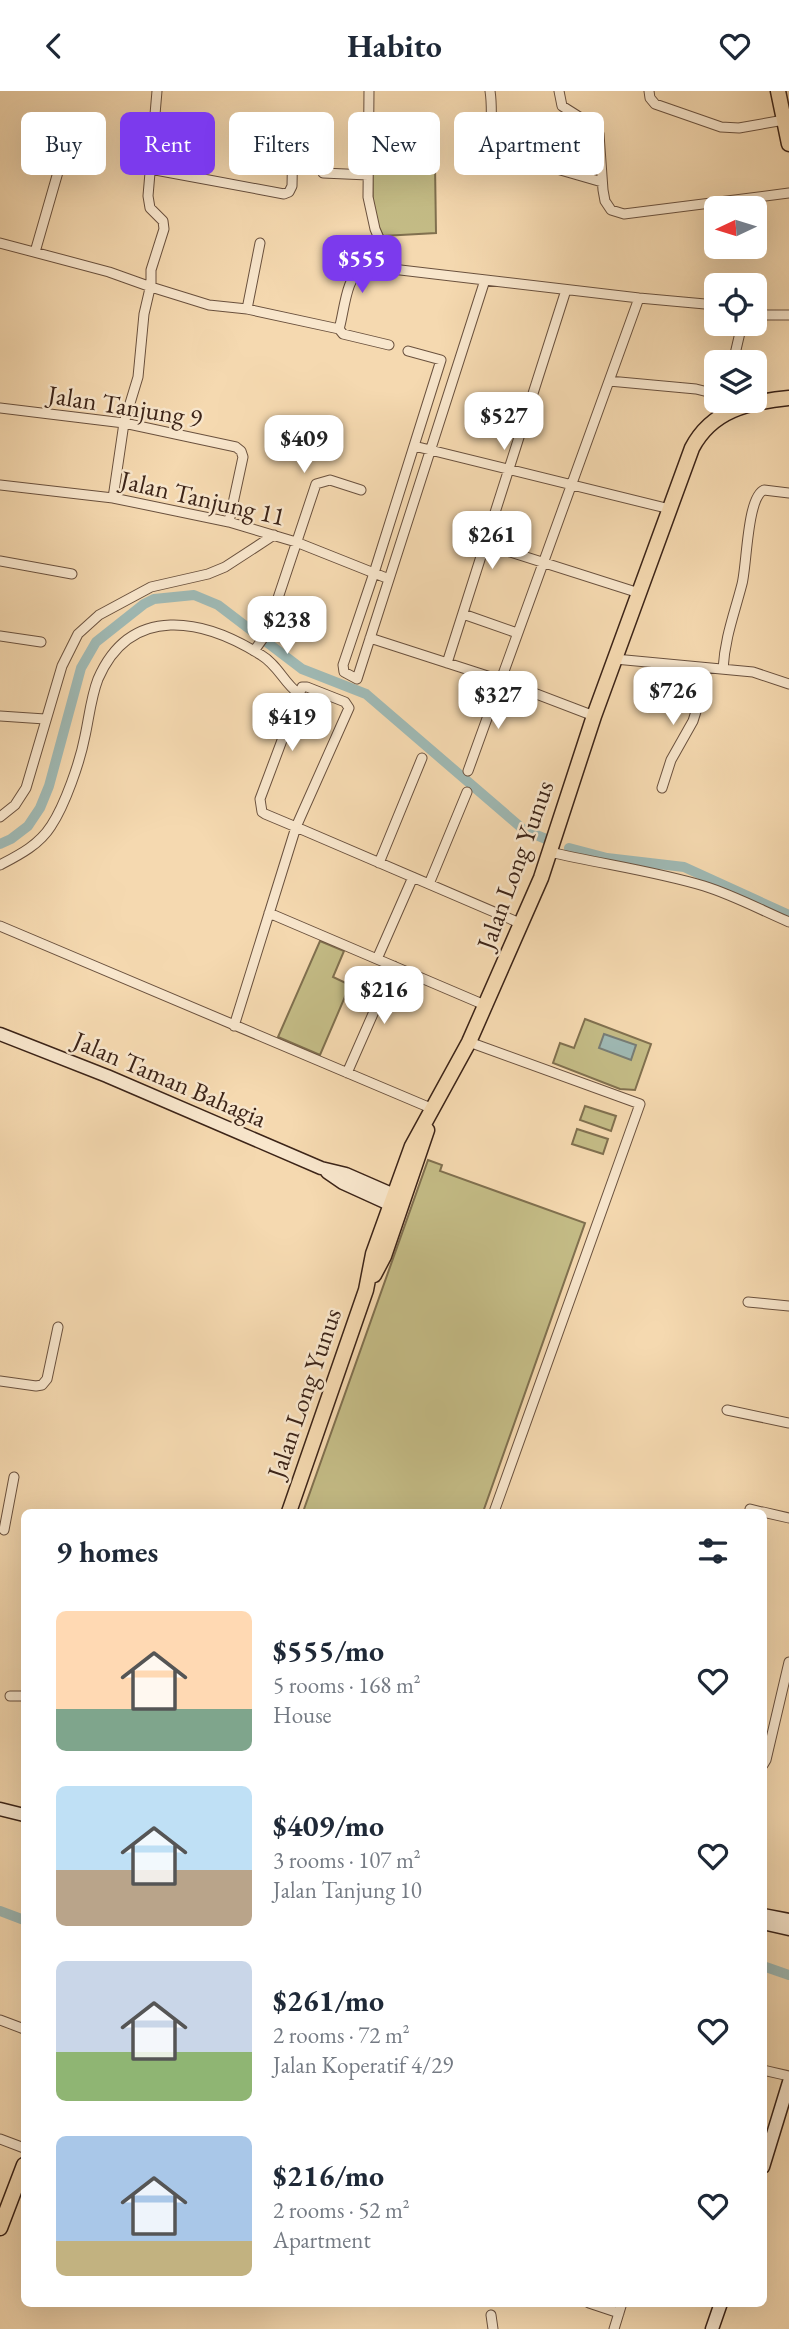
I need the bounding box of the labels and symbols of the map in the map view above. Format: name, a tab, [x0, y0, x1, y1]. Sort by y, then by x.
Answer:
north arrow	[704, 196, 766, 259]
pin: $555	[321, 235, 403, 295]
street label: Jalan Tanjung 9	[43, 377, 205, 435]
pin: $527	[463, 393, 545, 452]
pin: $409	[263, 415, 345, 475]
street label: Jalan Tanjung 11	[115, 462, 289, 533]
pin: $261	[451, 511, 533, 571]
pin: $238	[246, 596, 328, 656]
pin: $726	[632, 667, 714, 727]
pin: $327	[457, 671, 539, 731]
pin: $419	[251, 693, 333, 753]
street label: Jalan Long Yunus	[468, 776, 561, 956]
pin: $216	[343, 967, 425, 1026]
street label: Jalan Taman Bahagia	[66, 1022, 272, 1135]
street label: Jalan Long Yunus	[258, 1303, 349, 1484]

